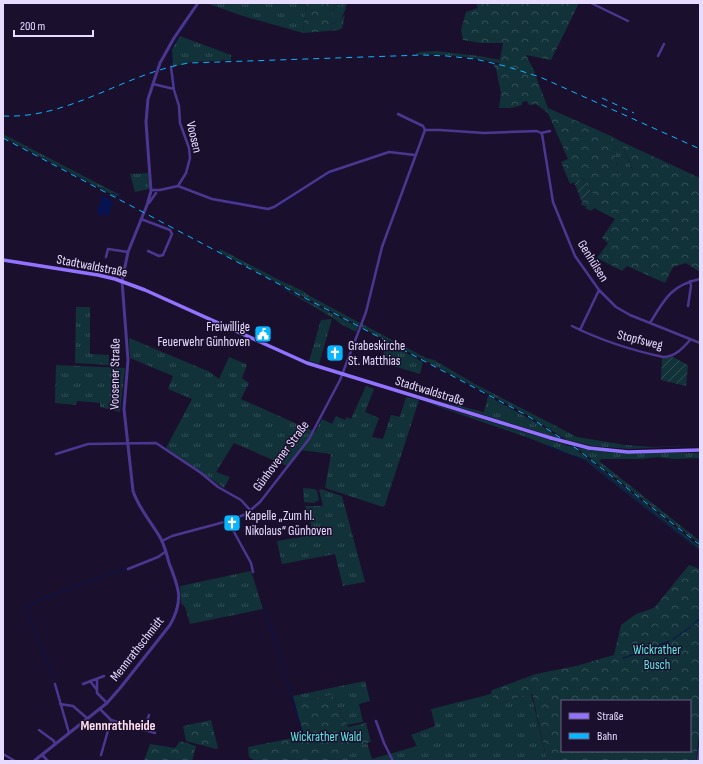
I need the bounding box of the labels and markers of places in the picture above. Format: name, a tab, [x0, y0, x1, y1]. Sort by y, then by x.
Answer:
place label: Freiwillige Feuerwehr Günhoven	[158, 319, 250, 350]
public building icon: Freiwillige Feuerwehr Günhoven	[253, 324, 273, 344]
place label: Grabeskirche St. Matthias	[348, 338, 405, 369]
church icon: Grabeskirche St. Matthias	[325, 343, 345, 363]
place label: Kapelle „Zum hl. Nikolaus“ Günhoven	[245, 508, 332, 539]
church icon: Kapelle „Zum hl. Nikolaus“ Günhoven	[222, 513, 242, 533]

